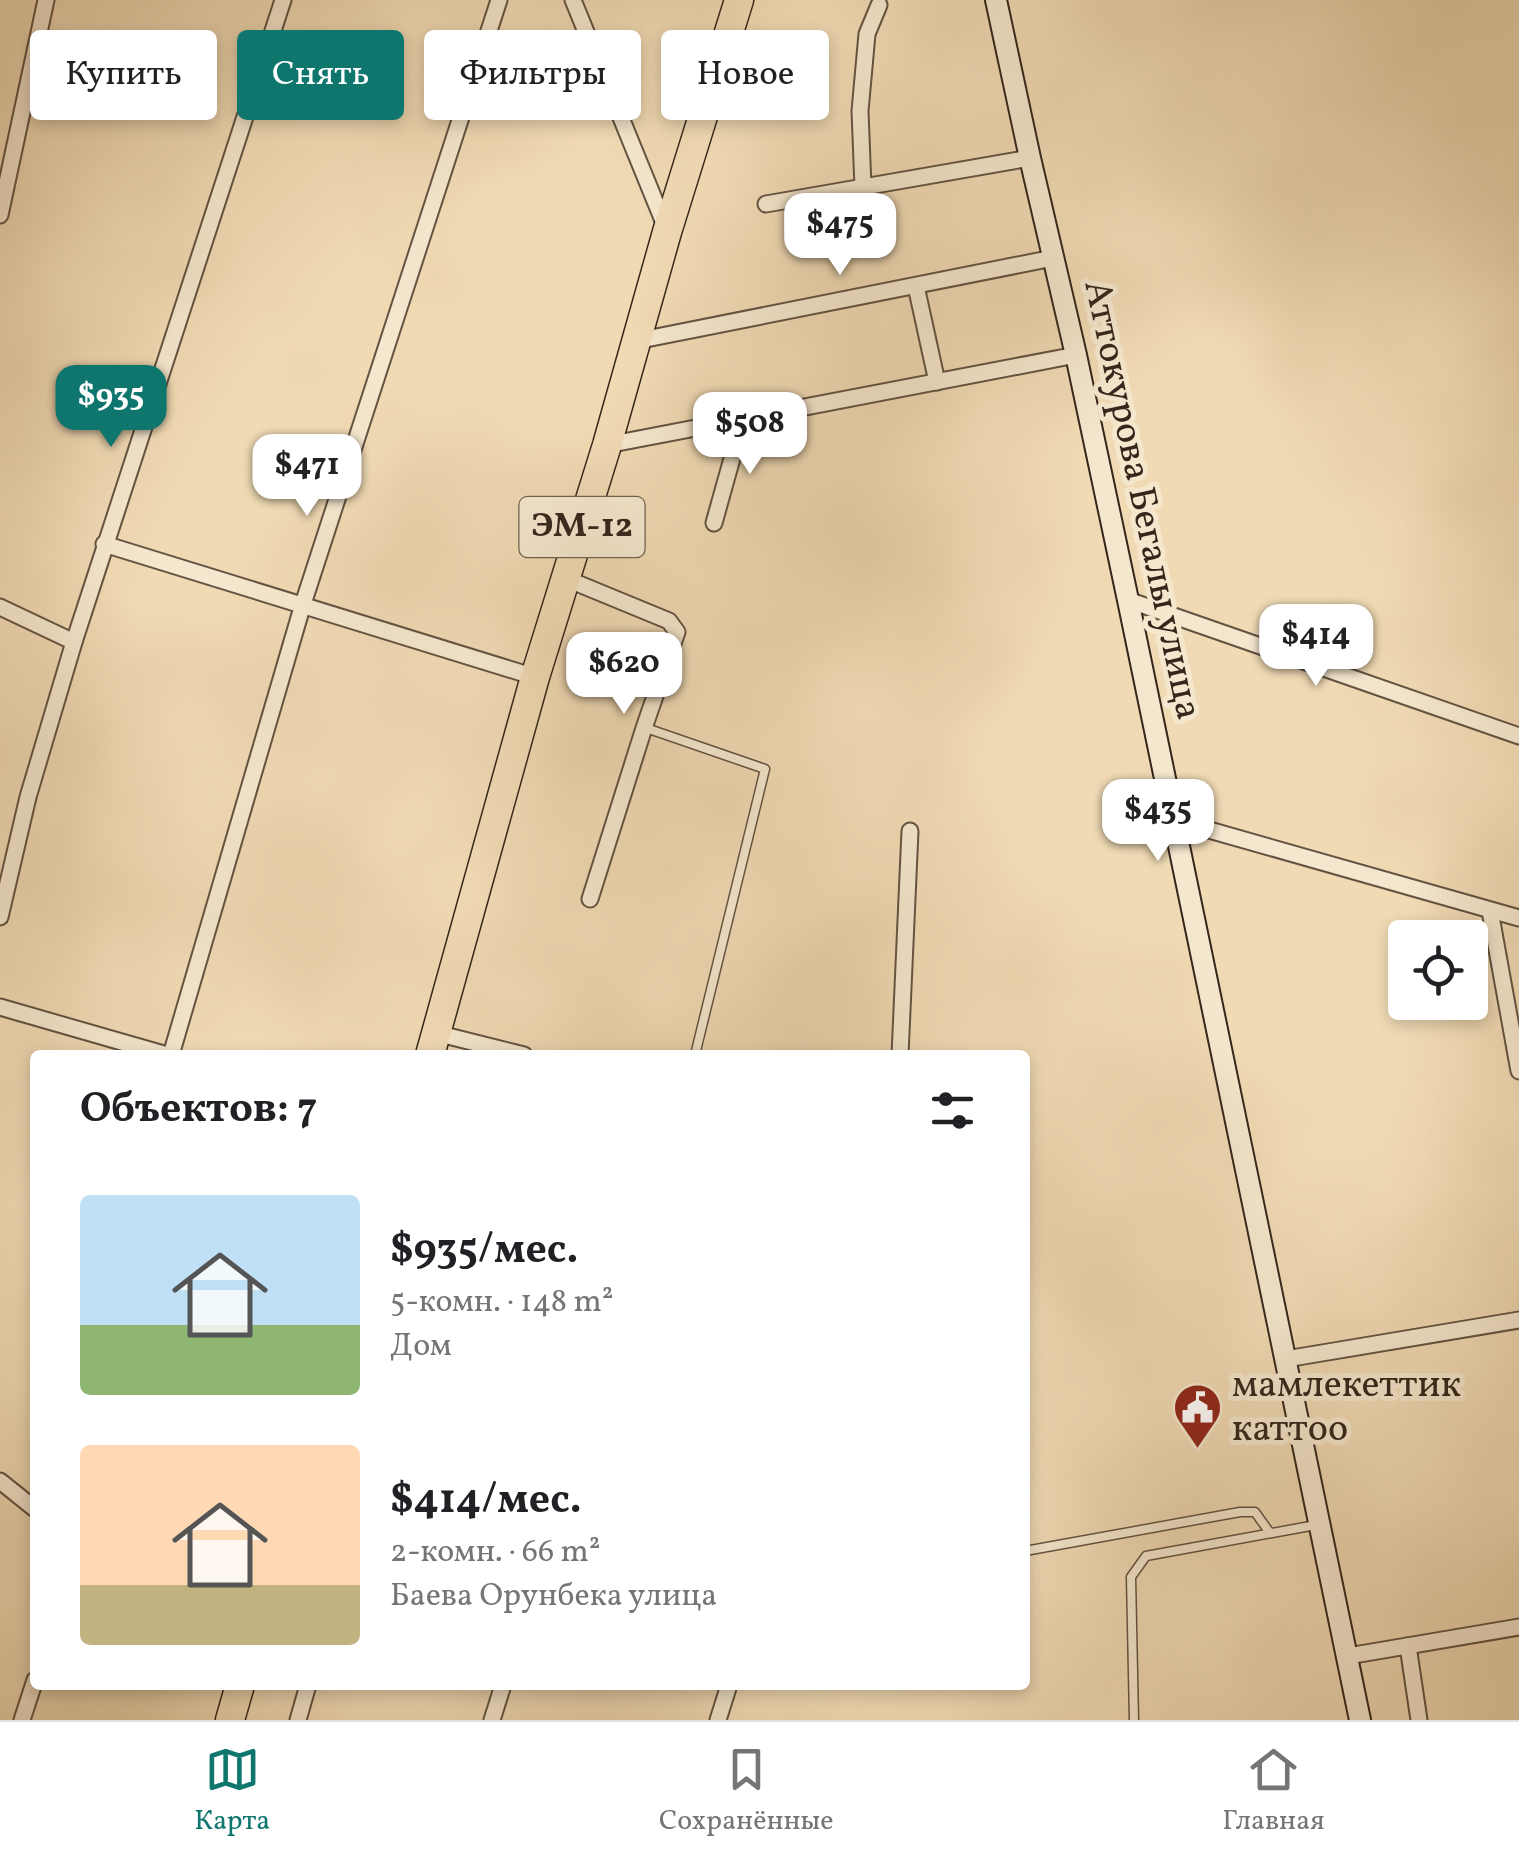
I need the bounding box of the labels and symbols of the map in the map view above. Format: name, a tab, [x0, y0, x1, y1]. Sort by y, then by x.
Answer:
pin: $475	[781, 193, 899, 278]
street label: Аттокурова Бегалы улица	[1068, 275, 1214, 725]
pin: $935	[52, 365, 170, 450]
pin: $508	[691, 392, 809, 477]
pin: $471	[248, 434, 366, 519]
road number: ЭМ-12	[520, 497, 644, 557]
pin: $414	[1257, 604, 1375, 689]
pin: $620	[565, 632, 683, 717]
pin: $435	[1099, 779, 1217, 864]
place label: мамлекеттик каттоо	[1232, 1360, 1461, 1457]
public building icon: мамлекеттик каттоо	[1171, 1382, 1223, 1450]

